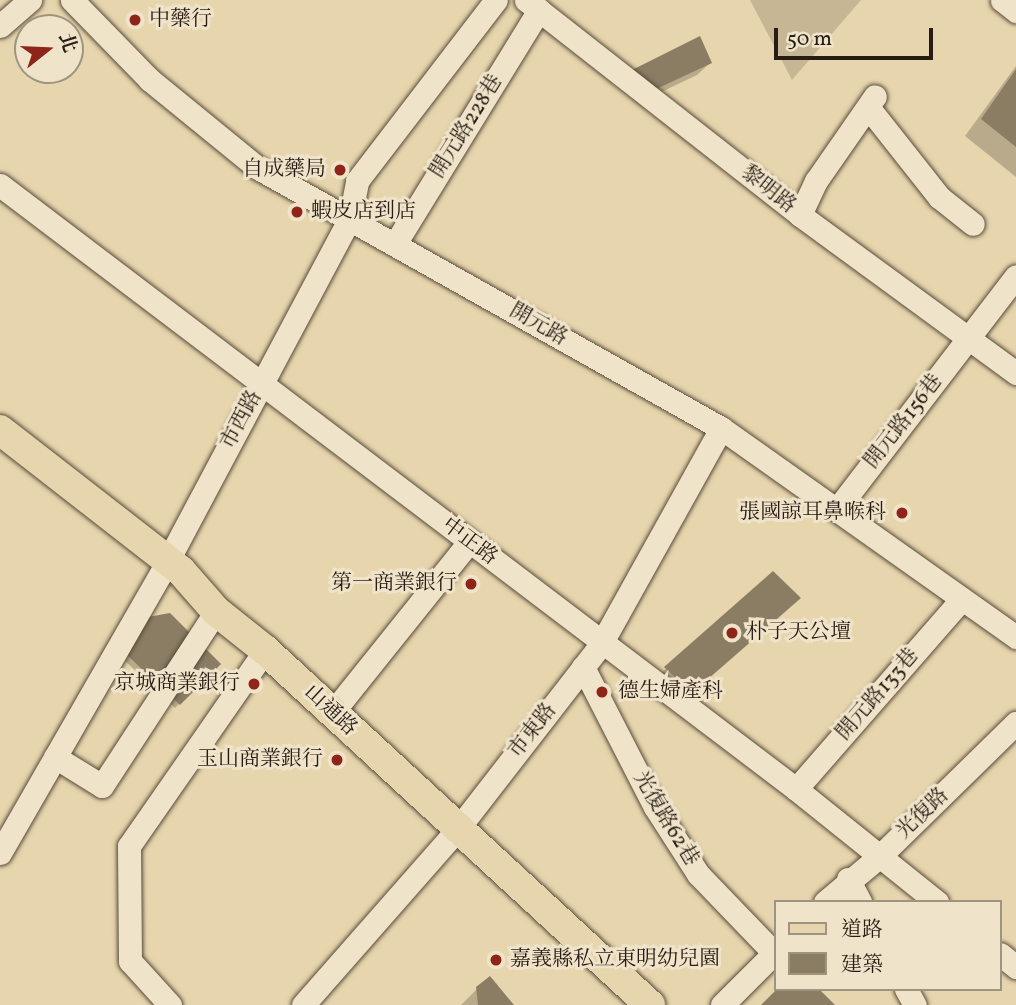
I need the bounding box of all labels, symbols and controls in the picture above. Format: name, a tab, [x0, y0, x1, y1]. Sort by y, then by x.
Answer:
place label: 中藥行	[149, 7, 212, 33]
marker: 中藥行	[127, 12, 143, 28]
north arrow	[14, 14, 84, 84]
scale bar	[778, 14, 937, 58]
text: 50 m	[787, 25, 832, 54]
text: 北	[52, 30, 82, 56]
street label: 開元路228巷	[425, 71, 509, 183]
place label: 自成藥局	[242, 157, 326, 183]
street label: 黎明路	[735, 161, 801, 219]
marker: 自成藥局	[332, 162, 348, 178]
place label: 蝦皮店到店	[311, 199, 416, 225]
marker: 蝦皮店到店	[289, 204, 305, 220]
street label: 開元路	[504, 298, 572, 352]
street label: 開元路156巷	[859, 370, 949, 474]
street label: 市西路	[216, 386, 268, 454]
place label: 張國諒耳鼻喉科	[739, 500, 886, 526]
marker: 張國諒耳鼻喉科	[892, 503, 912, 523]
street label: 中正路	[436, 513, 502, 571]
place label: 第一商業銀行	[331, 571, 457, 597]
marker: 第一商業銀行	[463, 576, 479, 592]
place label: 朴子天公壇	[746, 620, 851, 646]
marker: 朴子天公壇	[724, 625, 740, 641]
street label: 開元路133巷	[831, 644, 925, 746]
place label: 京城商業銀行	[114, 671, 240, 697]
marker: 京城商業銀行	[246, 676, 262, 692]
place label: 德生婦產科	[618, 679, 723, 705]
street label: 山通路	[298, 680, 362, 742]
marker: 德生婦產科	[592, 682, 612, 702]
street label: 市東路	[504, 698, 562, 764]
place label: 玉山商業銀行	[197, 747, 323, 773]
marker: 玉山商業銀行	[329, 752, 345, 768]
street label: 光復路62巷	[627, 767, 703, 871]
street label: 光復路	[892, 783, 954, 845]
legend	[774, 900, 1002, 991]
text: 道路	[841, 916, 883, 945]
place label: 嘉義縣私立東明幼兒園	[510, 947, 720, 973]
text: 建築	[841, 951, 883, 980]
marker: 嘉義縣私立東明幼兒園	[488, 952, 504, 968]

